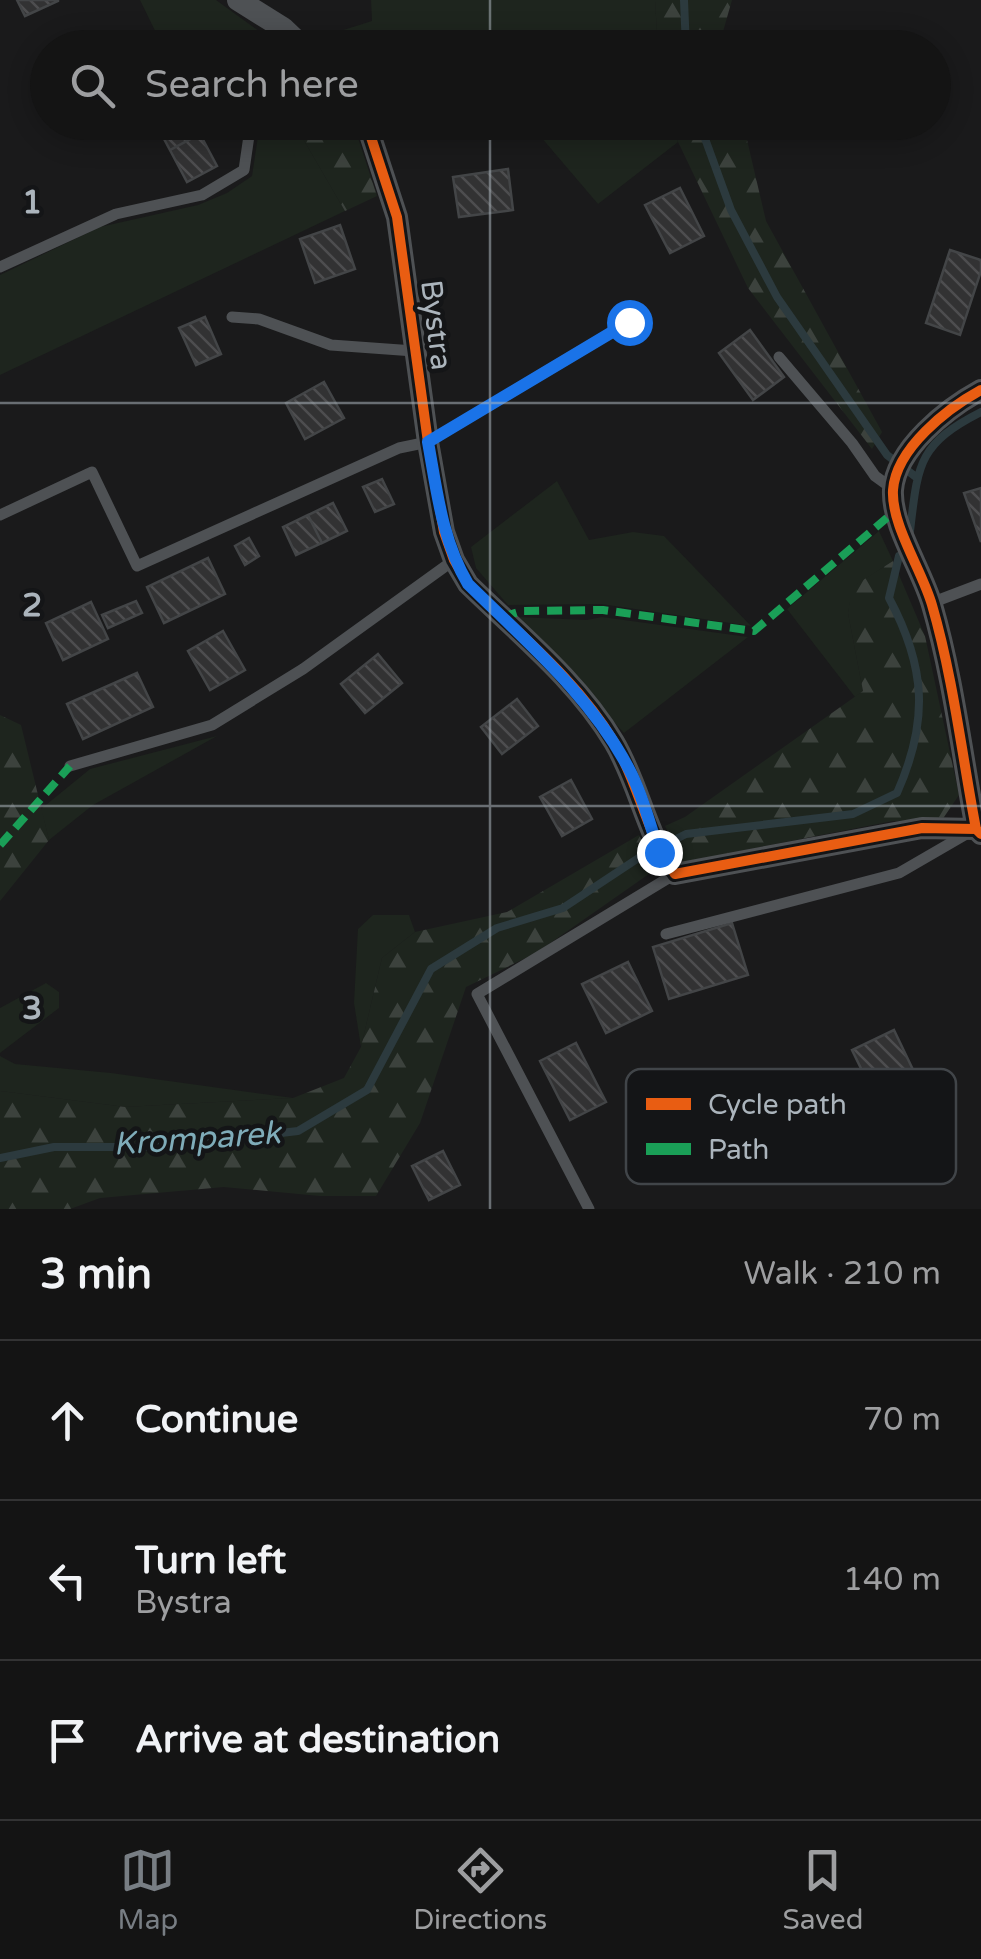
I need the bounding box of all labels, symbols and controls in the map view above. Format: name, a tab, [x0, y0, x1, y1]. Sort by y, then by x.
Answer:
search box	[30, 30, 951, 140]
icon: search	[65, 58, 120, 113]
text: Search here	[145, 62, 359, 108]
text: 1	[22, 184, 42, 222]
street label: Bystra	[412, 278, 460, 372]
route start	[607, 300, 653, 346]
text: 2	[22, 587, 42, 625]
route end	[637, 830, 683, 876]
text: 3	[22, 990, 42, 1028]
legend	[626, 1069, 956, 1184]
text: Cycle path	[708, 1088, 847, 1122]
water label: Kromparek	[112, 1114, 284, 1164]
text: Path	[708, 1133, 769, 1167]
text: 3 min	[40, 1249, 152, 1300]
text: Walk · 210 m	[744, 1255, 941, 1293]
icon: ahead	[40, 1393, 95, 1448]
text: Continue	[135, 1397, 298, 1443]
text: 70 m	[863, 1401, 941, 1439]
text: Turn left	[135, 1538, 286, 1584]
icon: left	[40, 1553, 95, 1608]
text: 140 m	[843, 1561, 941, 1599]
text: Bystra	[135, 1584, 232, 1622]
icon: arrive	[40, 1713, 95, 1768]
text: Arrive at destination	[135, 1717, 500, 1763]
tab: Map	[118, 1843, 178, 1937]
tab: Directions	[413, 1843, 547, 1937]
tab: Saved	[782, 1843, 863, 1937]

